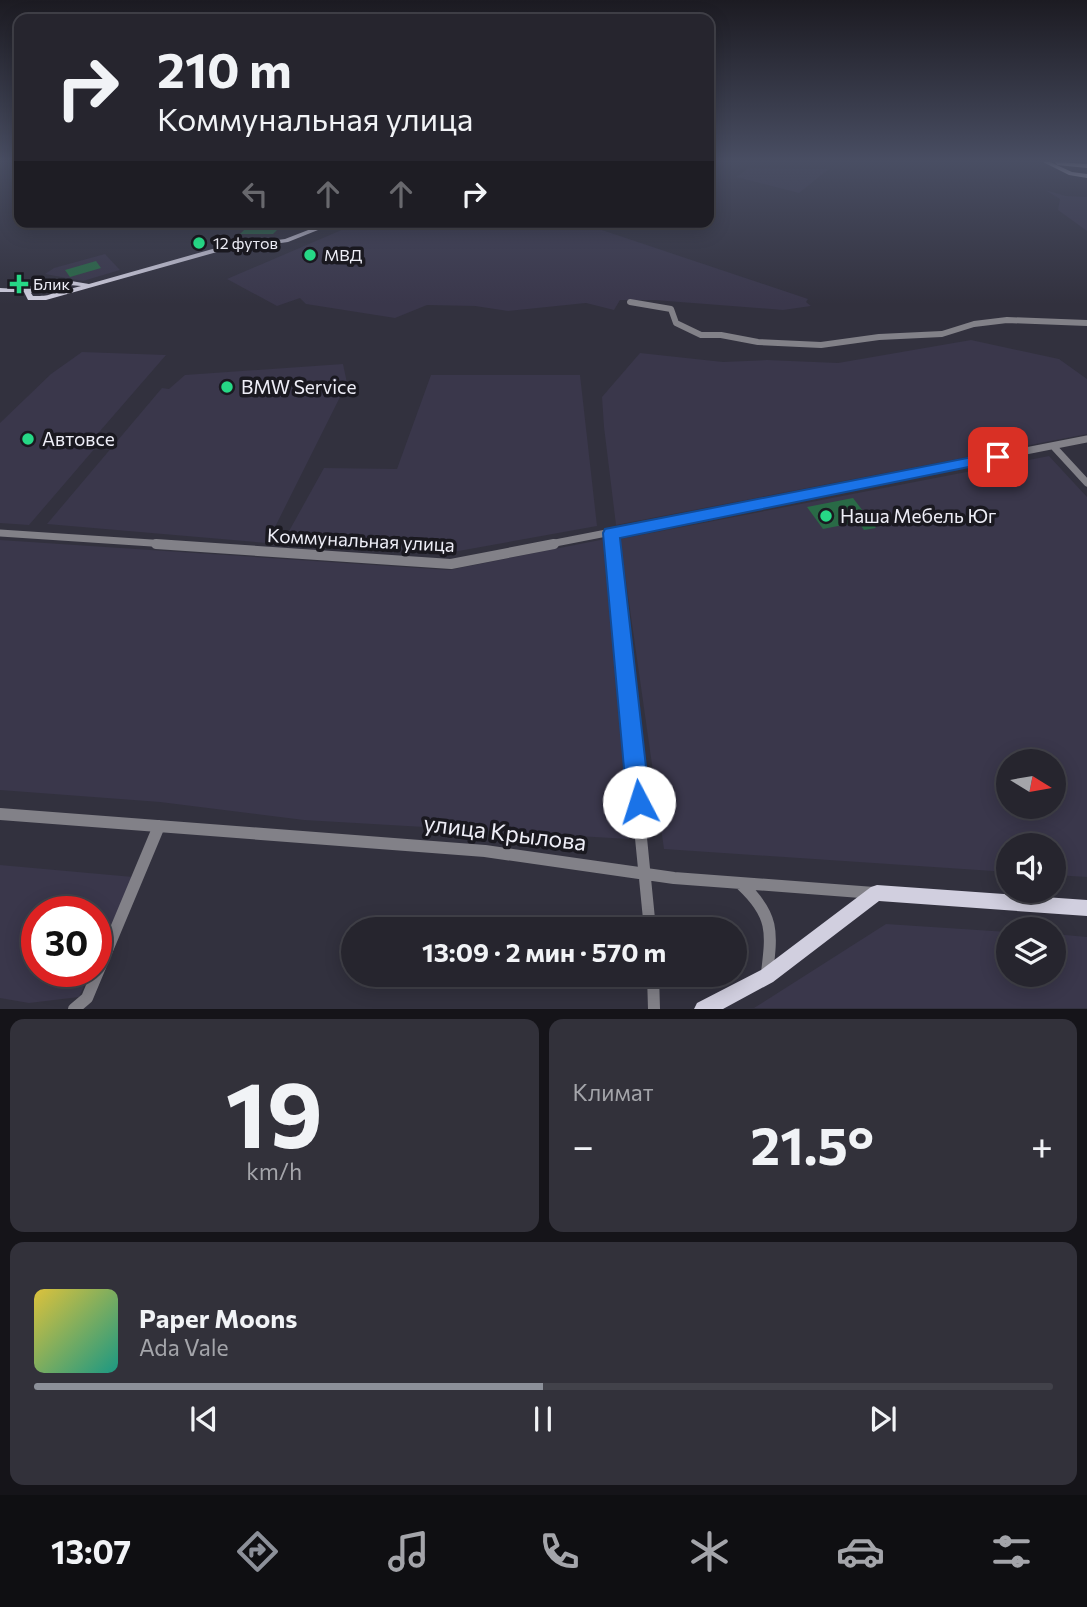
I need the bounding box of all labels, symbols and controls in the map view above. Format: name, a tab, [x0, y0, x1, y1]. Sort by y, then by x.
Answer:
text: 210 m	[157, 38, 292, 98]
icon: right	[42, 42, 133, 133]
text: Коммунальная улица	[157, 98, 473, 138]
icon: left	[236, 175, 274, 213]
icon: ahead	[309, 175, 347, 213]
icon: ahead	[382, 175, 420, 213]
icon: right	[455, 175, 493, 213]
place label: 12 футов	[213, 233, 278, 252]
marker: 12 футов	[191, 235, 207, 251]
place label: МВД	[324, 245, 363, 264]
marker: МВД	[302, 247, 318, 263]
place label: Блик	[33, 274, 70, 293]
marker: Блик	[11, 276, 27, 292]
place label: BMW Service	[241, 375, 356, 398]
marker: BMW Service	[219, 379, 235, 395]
place label: Автовсе	[42, 427, 115, 450]
pin	[968, 427, 1028, 487]
marker: Автовсе	[20, 431, 36, 447]
icon: arrive	[979, 438, 1017, 476]
place label: Наша Мебель Юг	[840, 504, 996, 527]
marker: Наша Мебель Юг	[818, 508, 834, 524]
street label: Коммунальная улица	[267, 523, 455, 556]
north arrow	[996, 749, 1066, 819]
map controls	[996, 749, 1066, 987]
position arrow	[602, 765, 676, 839]
street label: улица Крылова	[422, 808, 588, 856]
button: sound	[996, 833, 1066, 903]
speed limit sign: 30	[21, 896, 112, 987]
button: layers	[996, 917, 1066, 987]
text: 13:09 · 2 мин · 570 m	[422, 936, 666, 967]
text: 19	[226, 1055, 323, 1167]
text: Климат	[573, 1078, 654, 1106]
text: 21.5°	[751, 1112, 874, 1176]
text: −	[573, 1121, 594, 1168]
text: +	[1031, 1121, 1053, 1168]
text: km/h	[246, 1157, 302, 1185]
text: Paper Moons	[139, 1302, 297, 1333]
text: Ada Vale	[139, 1333, 229, 1361]
icon: previous	[185, 1400, 223, 1438]
icon: pause	[524, 1400, 562, 1438]
icon: next	[864, 1400, 902, 1438]
icon: directions	[233, 1527, 282, 1576]
icon: music	[384, 1527, 433, 1576]
icon: phone	[535, 1527, 584, 1576]
icon: climate	[685, 1527, 734, 1576]
icon: car	[836, 1527, 885, 1576]
icon: filters	[987, 1527, 1036, 1576]
text: 13:07	[51, 1531, 131, 1571]

